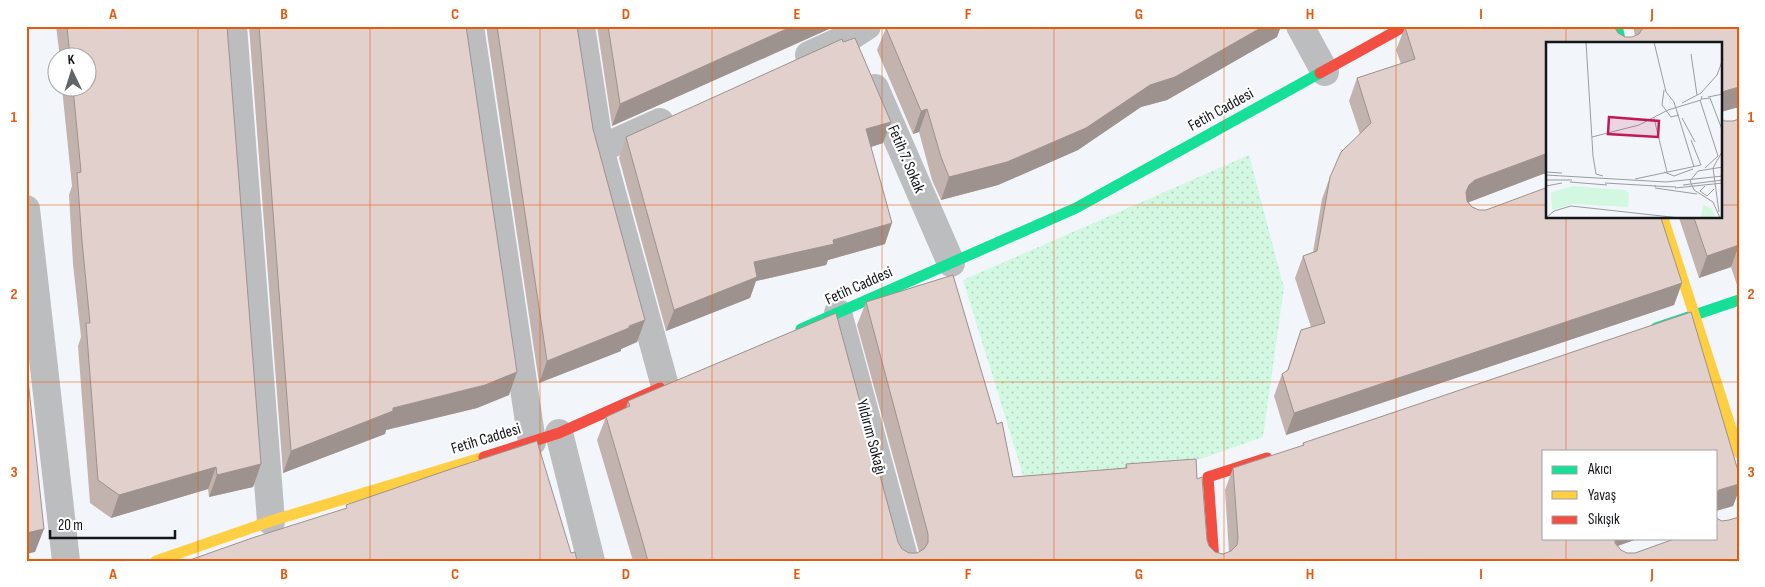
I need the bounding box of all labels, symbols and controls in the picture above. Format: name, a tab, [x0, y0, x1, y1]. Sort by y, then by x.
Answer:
text: A	[108, 5, 117, 24]
text: B	[280, 5, 288, 24]
text: C	[451, 5, 459, 24]
text: D	[622, 5, 630, 24]
text: E	[794, 5, 801, 24]
text: F	[965, 5, 972, 24]
text: G	[1135, 5, 1143, 24]
text: H	[1306, 5, 1314, 24]
text: I	[1479, 5, 1483, 24]
text: J	[1649, 5, 1654, 24]
inset map	[1546, 42, 1722, 219]
north arrow	[48, 48, 98, 98]
text: K	[67, 51, 75, 68]
street label: Fetih Caddesi	[1185, 84, 1257, 136]
text: 1	[11, 108, 18, 127]
text: 1	[1748, 108, 1755, 127]
street label: Fetih 7. Sokak	[883, 122, 929, 196]
street label: Fetih Caddesi	[822, 263, 896, 309]
text: 2	[10, 285, 18, 304]
text: 2	[1747, 285, 1755, 304]
street label: Yıldırım Sokağı	[852, 397, 890, 477]
street label: Fetih Caddesi	[449, 419, 523, 459]
legend	[1542, 450, 1718, 540]
text: Akıcı	[1587, 460, 1612, 479]
text: 3	[10, 463, 18, 482]
text: 3	[1747, 463, 1755, 482]
text: Yavaş	[1588, 486, 1616, 505]
scale bar	[50, 507, 175, 539]
text: Sıkışık	[1588, 510, 1620, 529]
text: 20 m	[58, 516, 83, 535]
text: A	[108, 565, 117, 584]
text: B	[280, 565, 288, 584]
text: C	[451, 565, 459, 584]
text: D	[622, 565, 630, 584]
text: E	[794, 565, 801, 584]
text: F	[965, 565, 972, 584]
text: G	[1135, 565, 1143, 584]
text: H	[1306, 565, 1314, 584]
text: I	[1479, 565, 1483, 584]
text: J	[1649, 565, 1654, 584]

